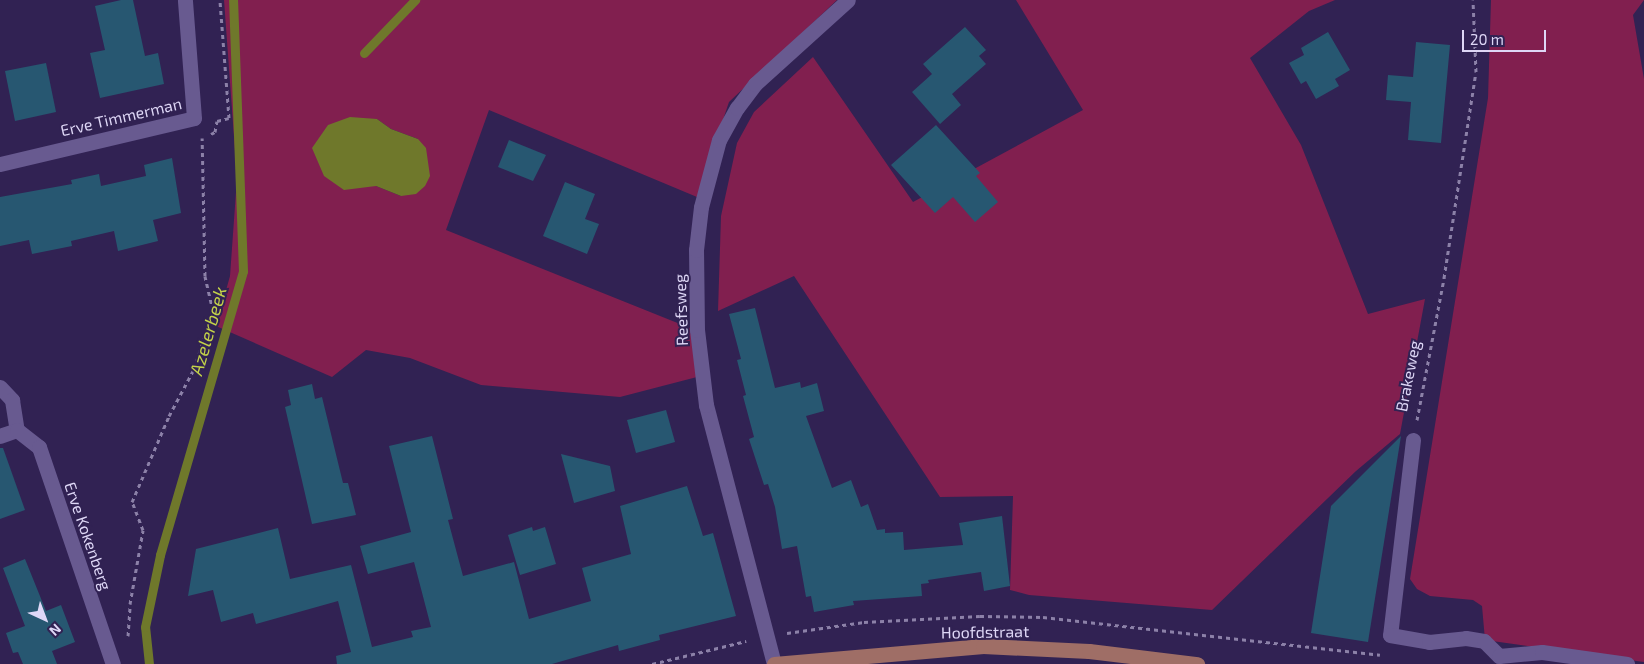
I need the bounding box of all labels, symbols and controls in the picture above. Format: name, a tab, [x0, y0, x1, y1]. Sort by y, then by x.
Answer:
scale bar	[1464, 20, 1548, 52]
text: 20 m	[1470, 30, 1504, 48]
street label: Erve Timmerman	[58, 94, 184, 140]
street label: Reefsweg	[670, 274, 692, 346]
water label: Azelerbeek	[185, 284, 231, 378]
street label: Brakeweg	[1392, 339, 1424, 413]
street label: Erve Kokenberg	[61, 479, 115, 593]
north arrow	[20, 594, 70, 644]
text: N	[46, 621, 65, 640]
street label: Hoofdstraat	[941, 622, 1029, 642]

